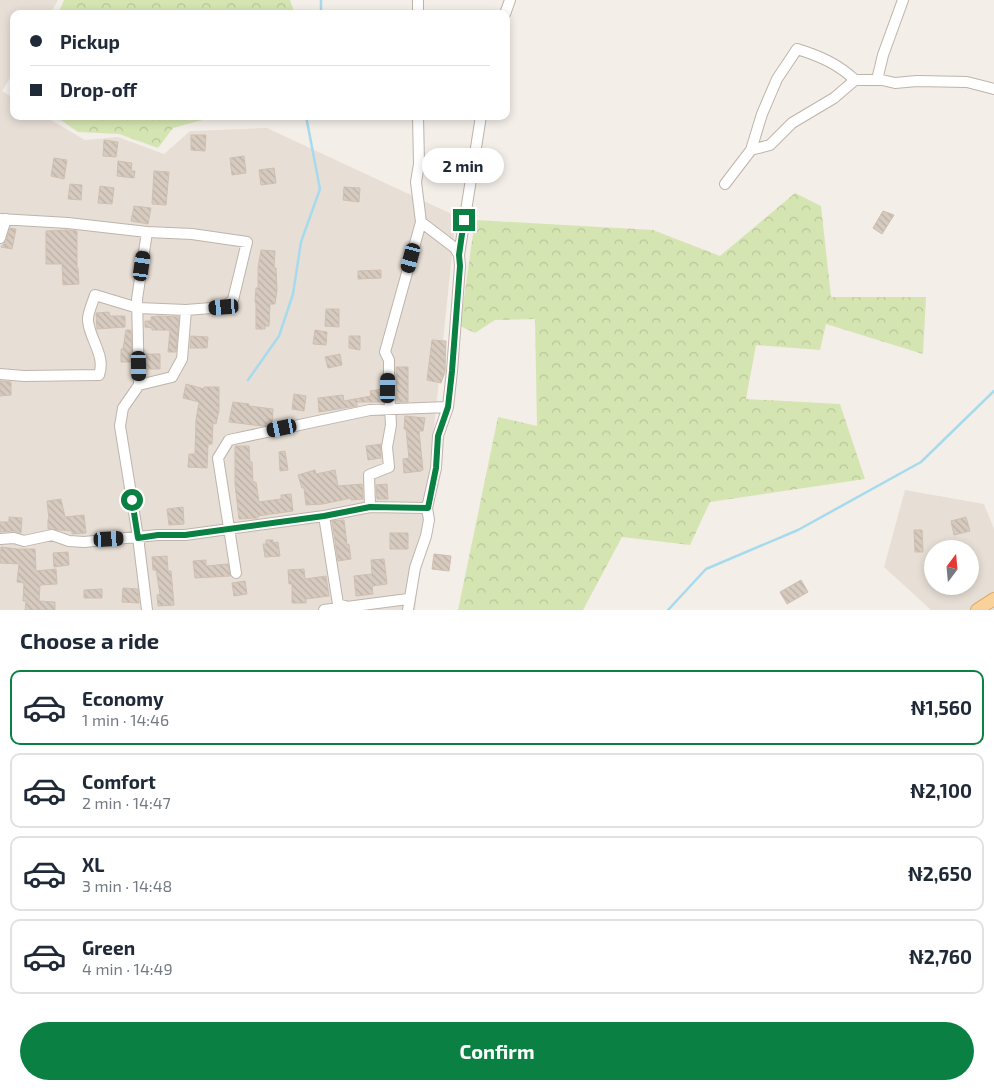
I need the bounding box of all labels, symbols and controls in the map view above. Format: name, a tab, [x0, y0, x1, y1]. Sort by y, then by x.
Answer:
text: Pickup	[60, 30, 120, 53]
text: Drop-off	[60, 78, 137, 101]
callout: 2 min	[423, 148, 505, 182]
text: 2 min	[443, 156, 483, 175]
route end	[453, 209, 475, 231]
car	[399, 242, 422, 274]
car	[132, 250, 151, 282]
car	[208, 298, 239, 316]
car	[131, 351, 146, 381]
car	[380, 373, 395, 403]
car	[265, 418, 298, 438]
route start	[121, 489, 143, 511]
car	[93, 531, 124, 547]
north arrow	[924, 540, 979, 595]
map controls	[924, 540, 979, 595]
text: Choose a ride	[20, 627, 159, 653]
icon: car	[22, 685, 67, 730]
text: Economy	[82, 687, 164, 710]
text: ₦1,560	[911, 696, 972, 719]
text: 1 min · 14:46	[82, 710, 169, 729]
icon: car	[22, 768, 67, 813]
text: Comfort	[82, 770, 156, 793]
text: ₦2,100	[910, 779, 972, 802]
text: 2 min · 14:47	[82, 793, 171, 812]
icon: car	[22, 851, 67, 896]
text: XL	[82, 853, 104, 876]
text: ₦2,650	[908, 862, 972, 885]
text: 3 min · 14:48	[82, 876, 172, 895]
icon: car	[22, 934, 67, 979]
text: Green	[82, 936, 135, 959]
text: ₦2,760	[909, 945, 972, 968]
text: 4 min · 14:49	[82, 959, 173, 978]
button: Confirm	[20, 1022, 974, 1080]

